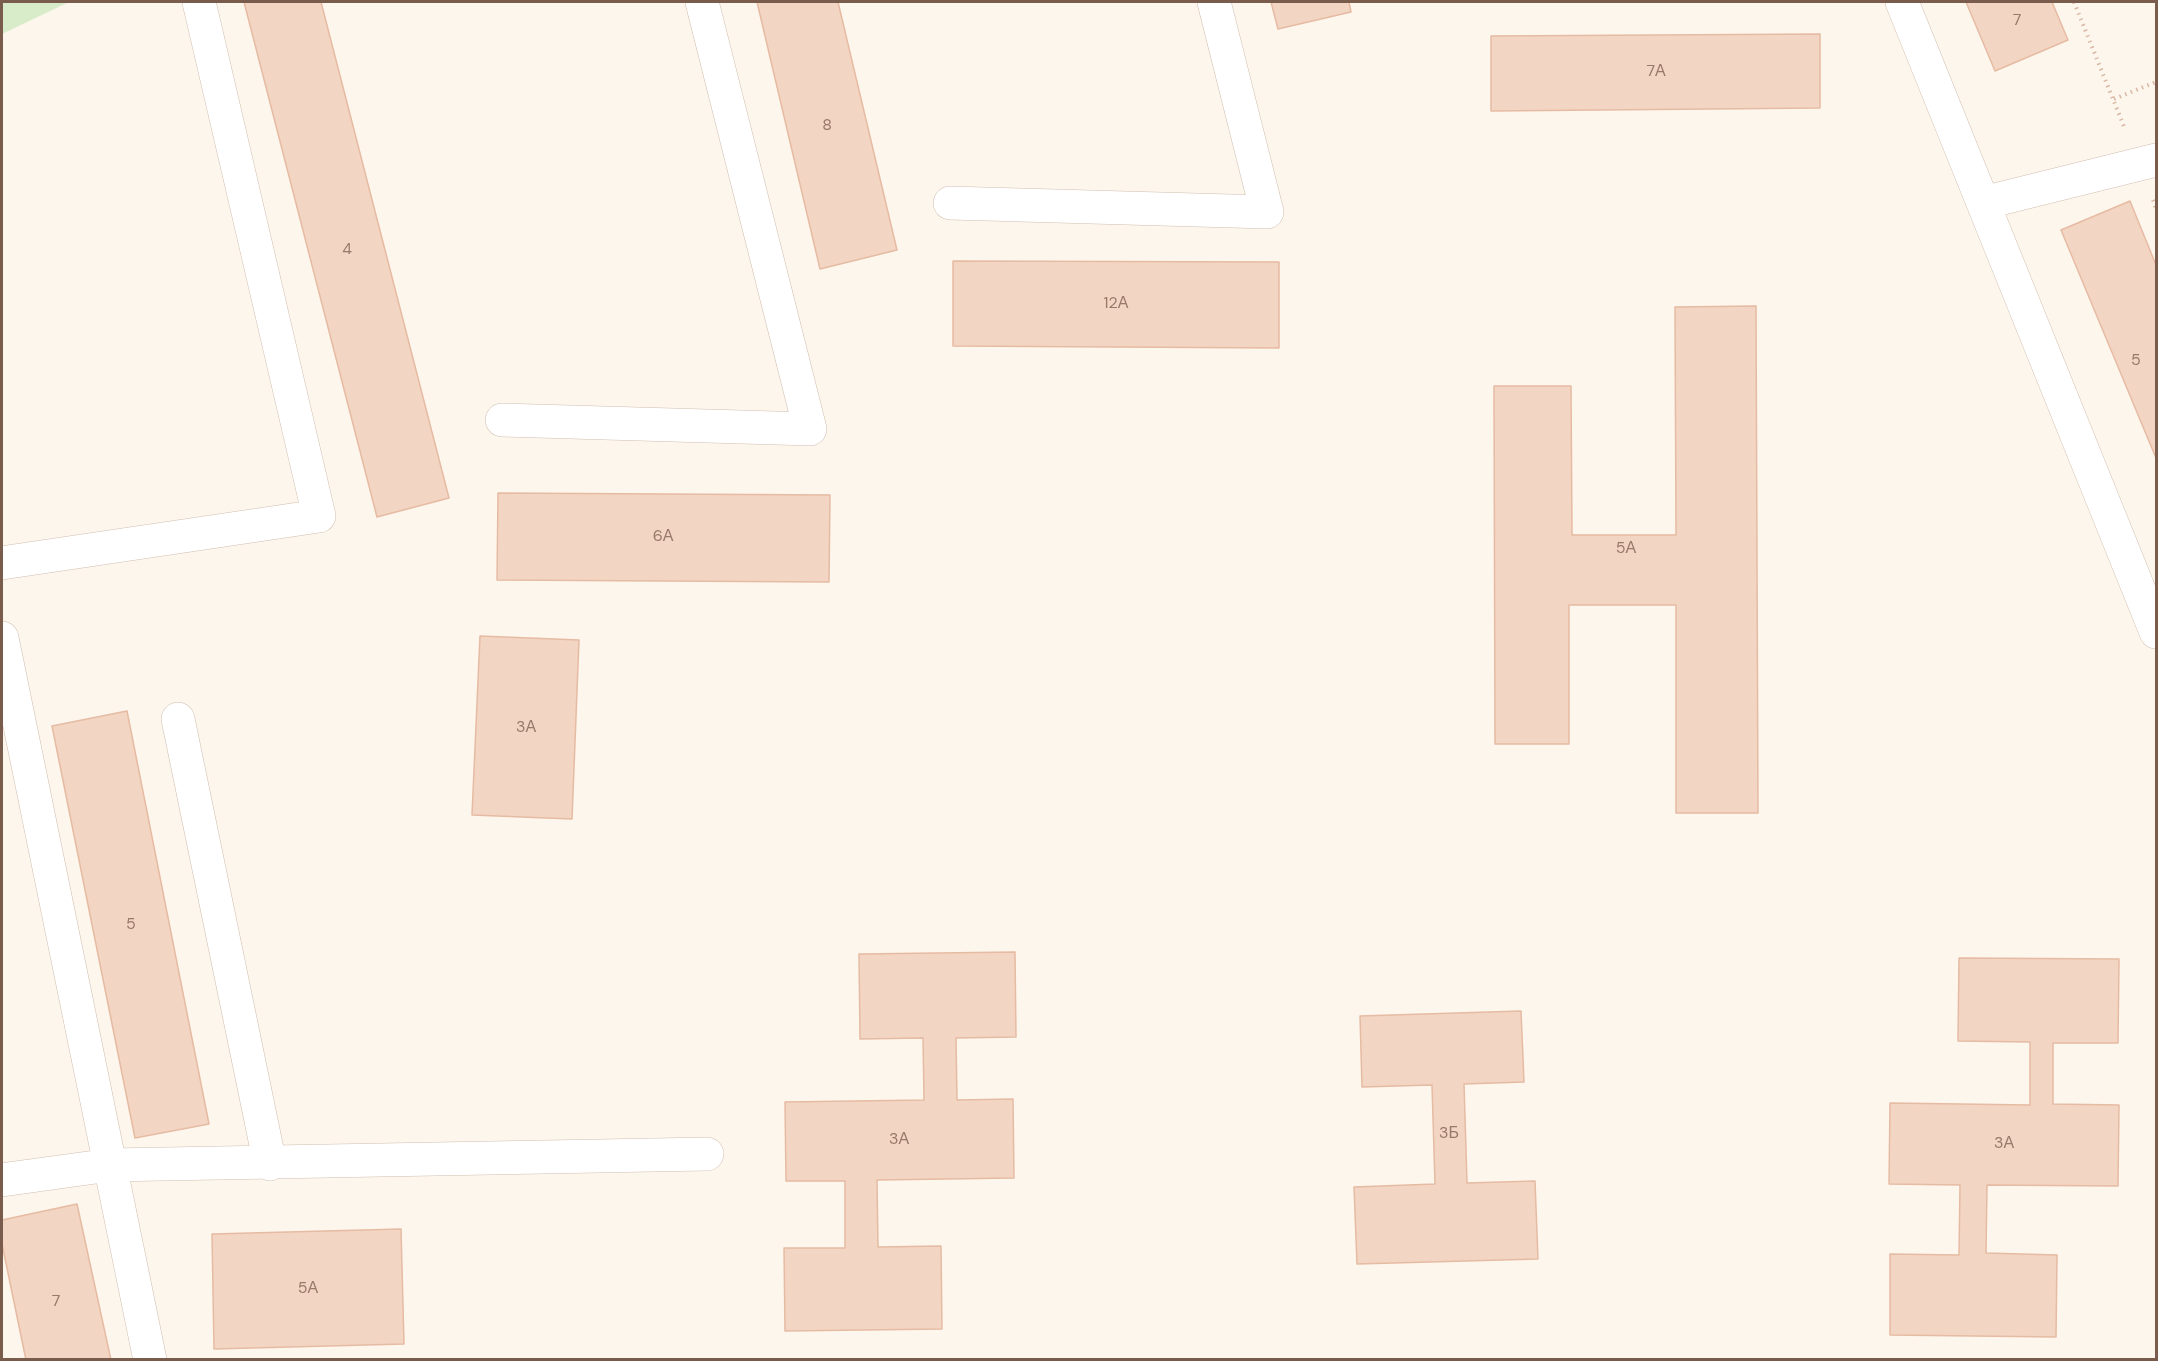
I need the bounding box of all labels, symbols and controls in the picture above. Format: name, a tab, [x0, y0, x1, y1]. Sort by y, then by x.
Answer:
house number: 7	[2013, 11, 2021, 31]
house number: 7А	[1646, 62, 1666, 82]
house number: 8	[822, 116, 832, 136]
house number: 4	[342, 240, 352, 260]
house number: 12А	[1104, 294, 1128, 314]
house number: 5	[2131, 351, 2141, 371]
house number: 6А	[653, 527, 673, 547]
house number: 5А	[1616, 539, 1636, 559]
house number: 3А	[516, 718, 536, 738]
house number: 5	[126, 915, 136, 935]
house number: 3Б	[1439, 1124, 1459, 1144]
house number: 3А	[889, 1130, 909, 1150]
house number: 3А	[1994, 1134, 2014, 1154]
house number: 5А	[298, 1279, 318, 1299]
house number: 7	[52, 1292, 60, 1312]

